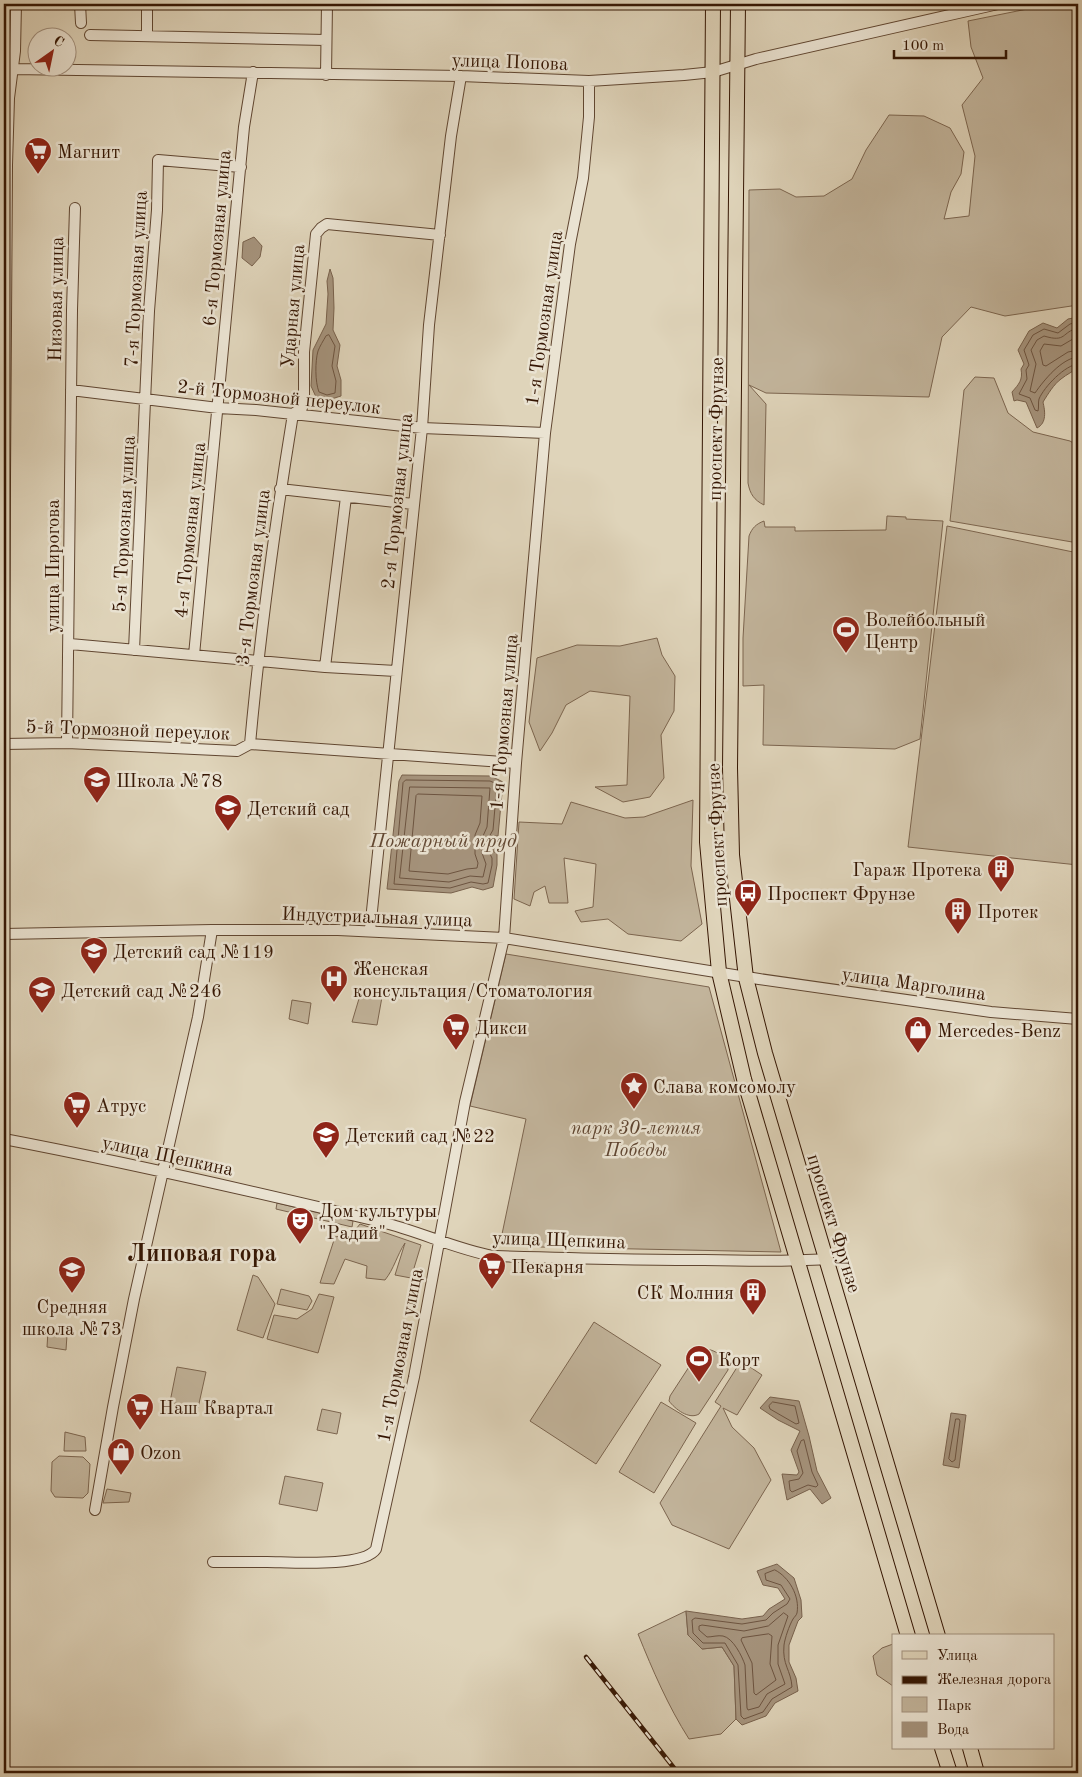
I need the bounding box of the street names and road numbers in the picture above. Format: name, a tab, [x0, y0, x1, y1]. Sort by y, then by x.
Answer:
street label: улица Попова	[451, 52, 569, 75]
street label: 6-я Тормозная улица	[201, 149, 236, 327]
street label: 7-я Тормозная улица	[123, 190, 152, 368]
street label: 1-я Тормозная улица	[524, 229, 567, 407]
street label: Низовая улица	[47, 236, 68, 362]
street label: Ударная улица	[280, 243, 309, 369]
street label: проспект Фрунзе	[707, 357, 728, 501]
street label: 2-й Тормозной переулок	[176, 378, 382, 419]
street label: 2-я Тормозная улица	[380, 412, 417, 590]
street label: 5-я Тормозная улица	[111, 435, 140, 613]
street label: 4-я Тормозная улица	[173, 441, 210, 619]
street label: 3-я Тормозная улица	[234, 488, 275, 666]
street label: улица Пирогова	[45, 499, 64, 633]
street label: 1-я Тормозная улица	[488, 633, 523, 811]
street label: 5-й Тормозной переулок	[25, 718, 231, 745]
street label: проспект Фрунзе	[705, 763, 732, 907]
street label: Индустриальная улица	[281, 906, 473, 931]
street label: улица Марголина	[840, 966, 988, 1005]
street label: улица Щепкина	[100, 1134, 235, 1181]
street label: проспект Фрунзе	[803, 1152, 863, 1295]
street label: улица Щепкина	[492, 1230, 627, 1253]
street label: 1-я Тормозная улица	[375, 1266, 428, 1444]

